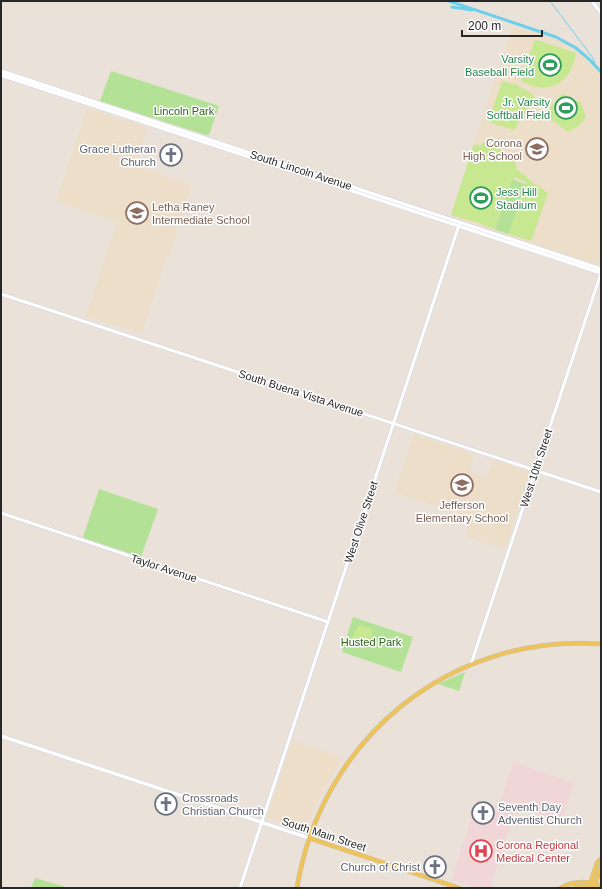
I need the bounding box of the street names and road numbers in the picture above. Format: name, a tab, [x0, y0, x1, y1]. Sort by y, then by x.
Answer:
street label: South Lincoln Avenue	[249, 148, 353, 192]
street label: South Buena Vista Avenue	[237, 367, 365, 419]
street label: West 10th Street	[518, 427, 554, 509]
street label: West Olive Street	[342, 480, 380, 564]
street label: Taylor Avenue	[129, 552, 199, 584]
street label: South Main Street	[280, 815, 368, 853]

